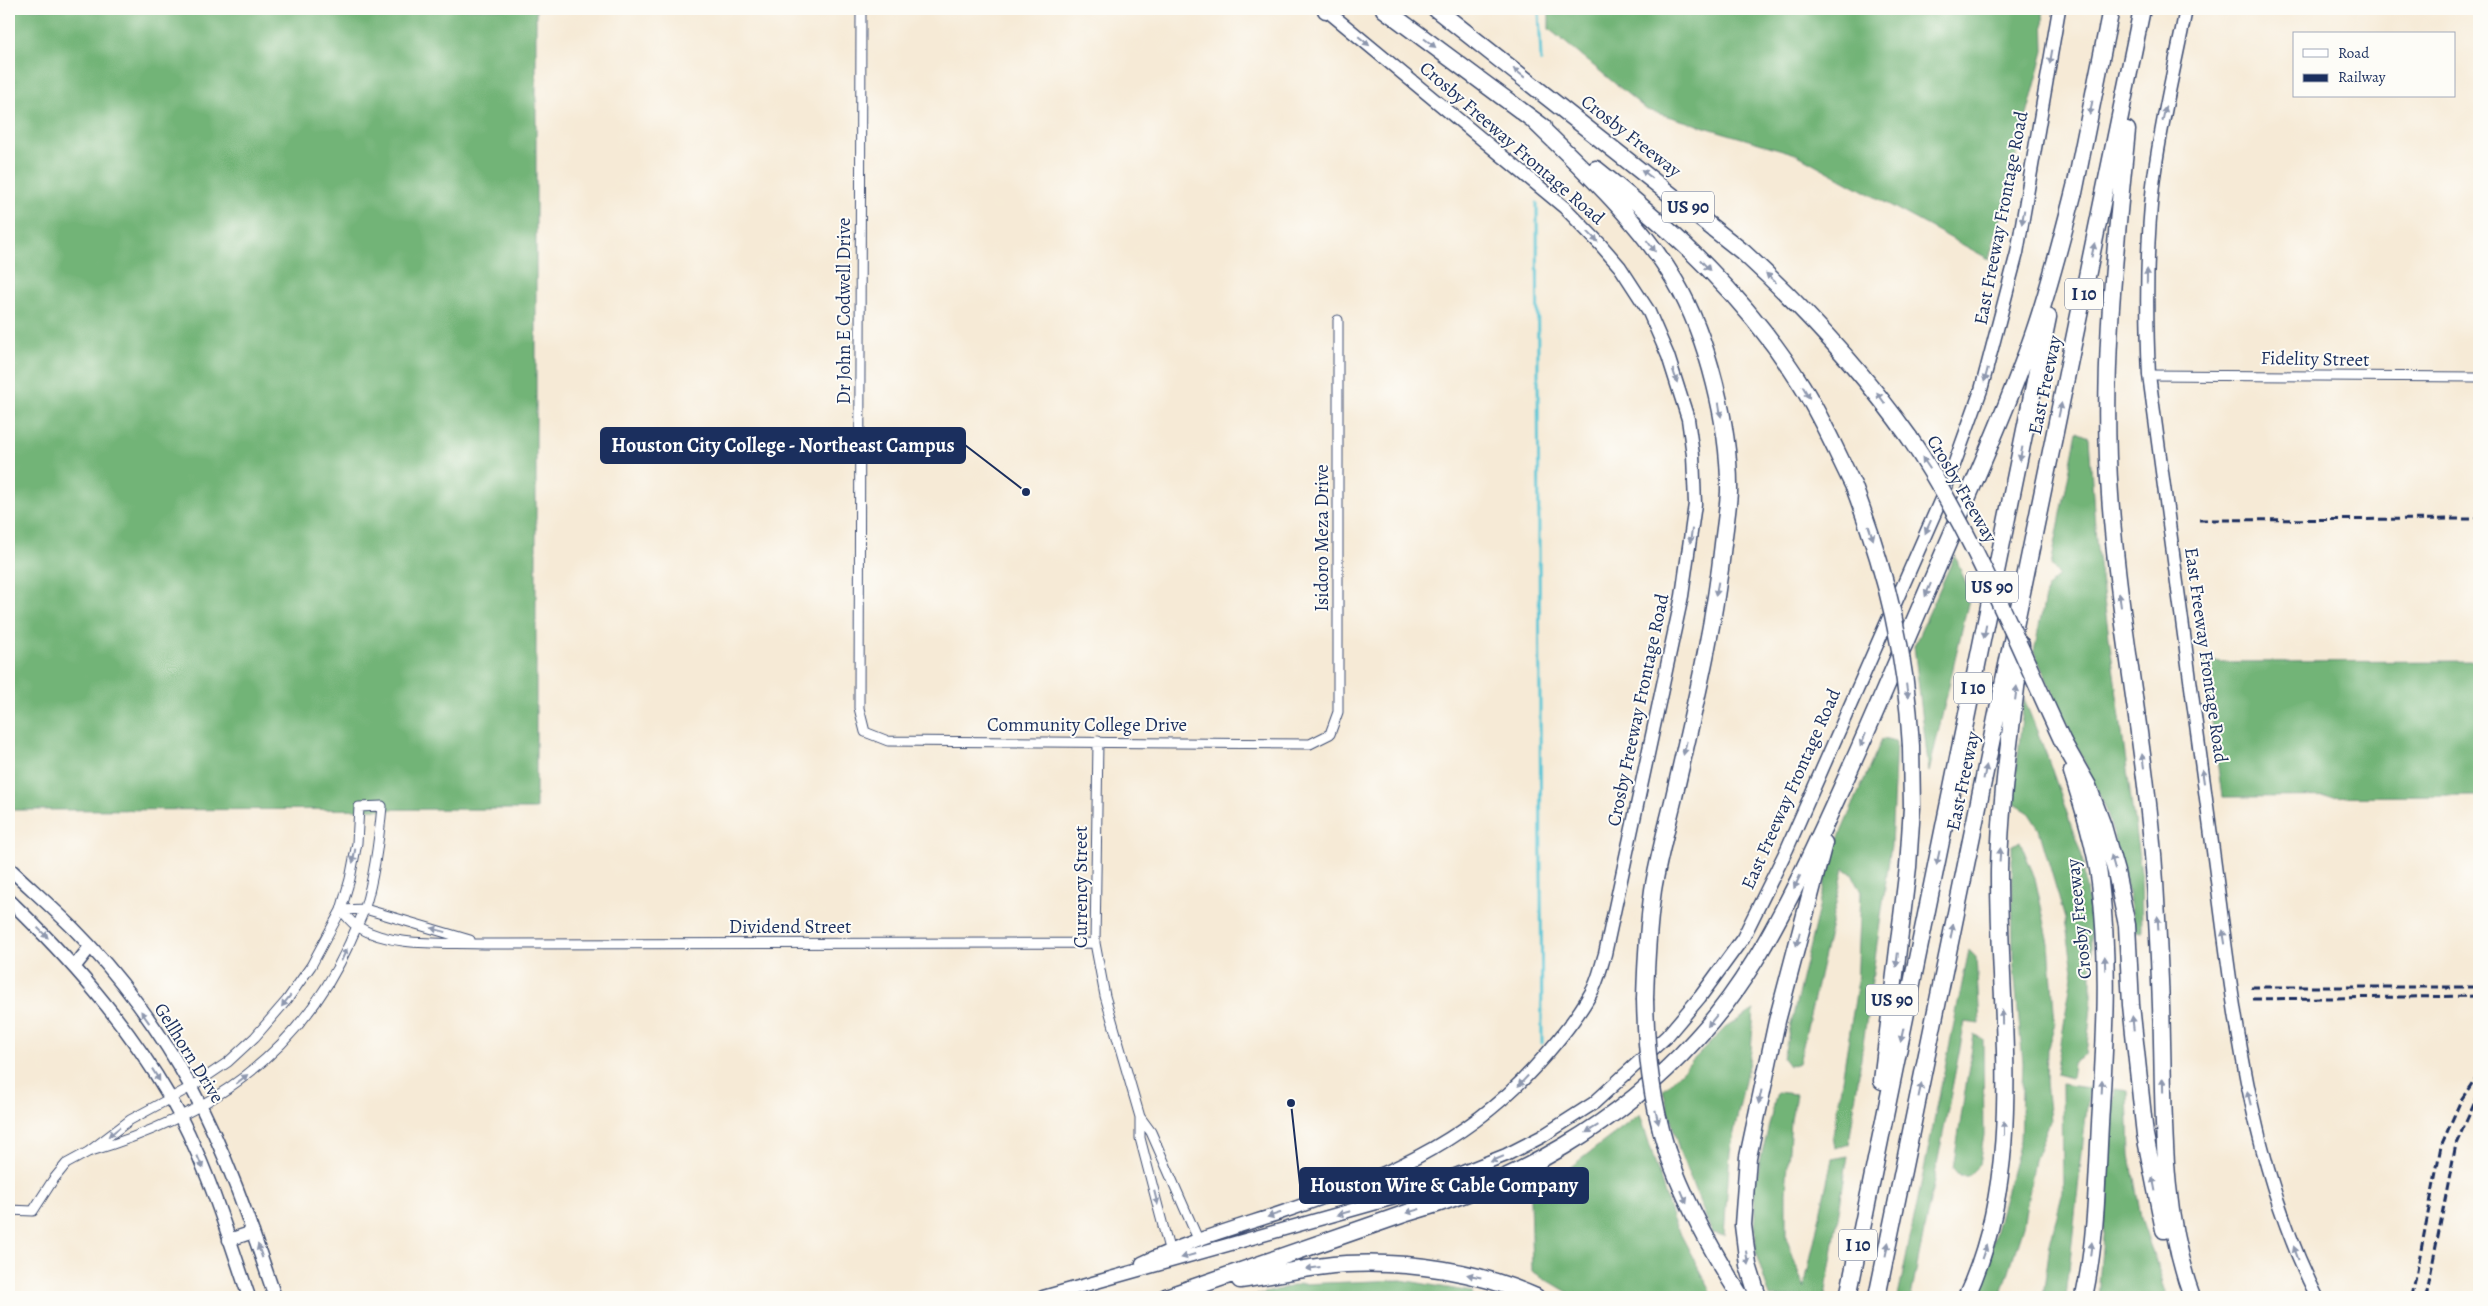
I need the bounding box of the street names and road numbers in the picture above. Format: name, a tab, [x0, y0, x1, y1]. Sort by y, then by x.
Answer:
street label: Crosby Freeway Frontage Road	[1414, 55, 1611, 231]
street label: Crosby Freeway	[1575, 89, 1687, 184]
street label: East Freeway Frontage Road	[1967, 108, 2035, 327]
road number: US 90	[1662, 192, 1714, 222]
street label: Dr John E Codwell Drive	[831, 217, 857, 405]
road number: I 10	[2065, 278, 2103, 310]
street label: East Freeway	[2022, 332, 2068, 437]
street label: Fidelity Street	[2260, 345, 2370, 373]
street label: Crosby Freeway	[1921, 430, 2004, 548]
street label: Isidoro Meza Drive	[1309, 464, 1335, 612]
street label: East Freeway Frontage Road	[2178, 546, 2234, 765]
road number: US 90	[1966, 572, 2018, 602]
street label: Crosby Freeway Frontage Road	[1601, 590, 1676, 829]
road number: I 10	[1954, 672, 1992, 704]
street label: East Freeway Frontage Road	[1735, 684, 1847, 894]
street label: Community College Drive	[987, 712, 1187, 738]
street label: East Freeway	[1940, 728, 1986, 833]
street label: Currency Street	[1068, 826, 1094, 948]
street label: Crosby Freeway	[2060, 857, 2098, 980]
street label: Dividend Street	[729, 914, 851, 940]
road number: US 90	[1866, 984, 1918, 1016]
street label: Gellhorn Drive	[148, 998, 230, 1108]
road number: I 10	[1839, 1230, 1877, 1260]

